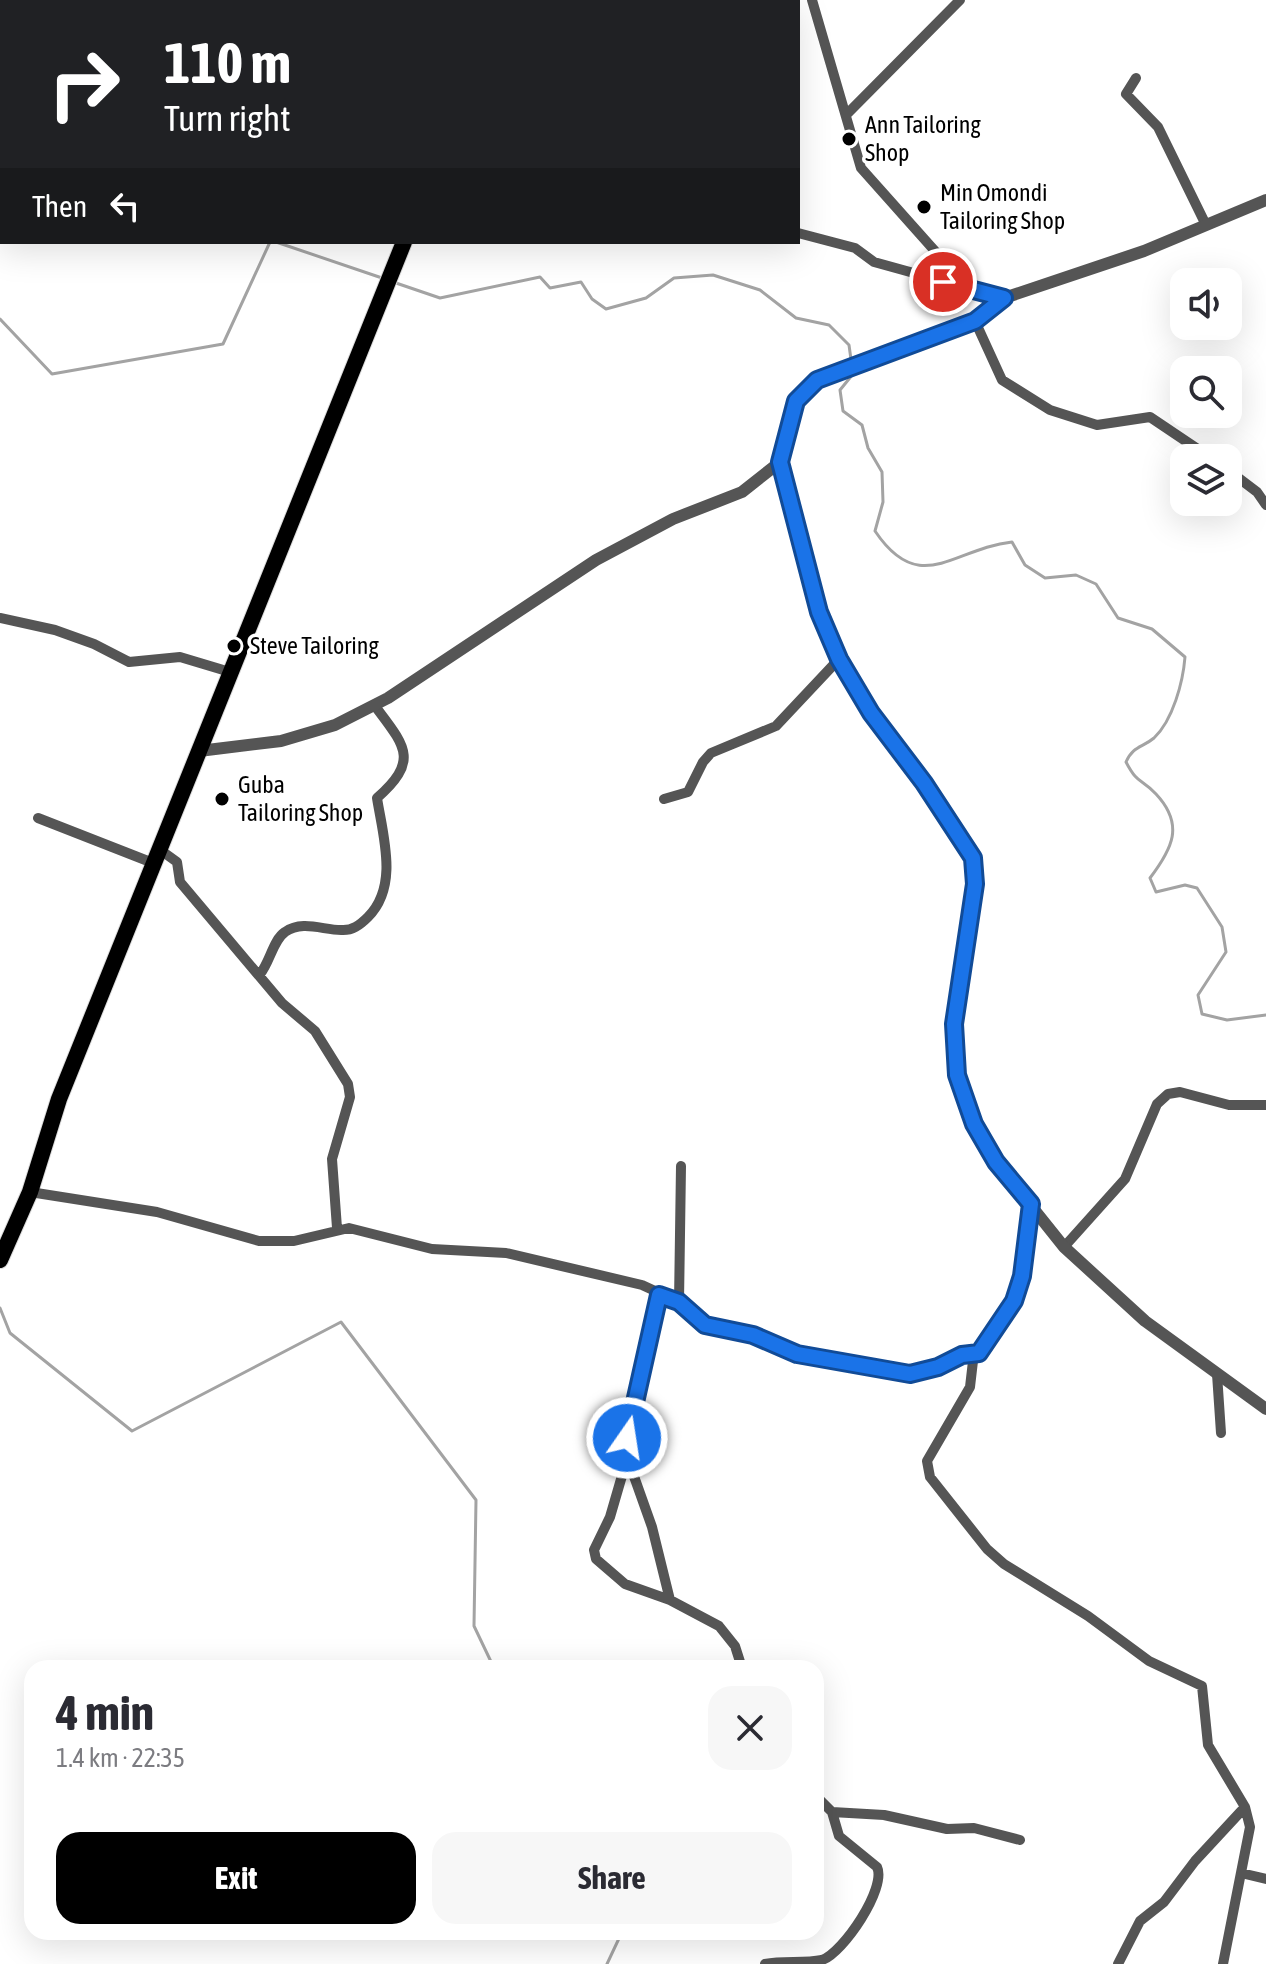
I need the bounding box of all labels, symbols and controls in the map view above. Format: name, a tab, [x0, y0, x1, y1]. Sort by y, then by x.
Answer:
text: 110 m	[164, 31, 291, 95]
icon: right	[32, 32, 136, 136]
text: Turn right	[164, 97, 291, 139]
place label: Ann Tailoring Shop	[865, 111, 982, 166]
marker: Ann Tailoring Shop	[840, 130, 858, 148]
place label: Min Omondi Tailoring Shop	[940, 179, 1065, 234]
icon: left	[103, 184, 147, 228]
text: Then	[32, 189, 87, 223]
marker: Min Omondi Tailoring Shop	[915, 198, 933, 216]
pin	[909, 248, 977, 316]
icon: arrive	[921, 260, 965, 304]
map controls	[1170, 268, 1242, 516]
button: sound	[1170, 268, 1242, 340]
button: search	[1170, 356, 1242, 428]
button: layers	[1170, 444, 1242, 516]
place label: Steve Tailoring	[250, 632, 379, 659]
marker: Steve Tailoring	[225, 637, 243, 655]
place label: Guba Tailoring Shop	[238, 771, 363, 826]
marker: Guba Tailoring Shop	[213, 790, 231, 808]
position arrow	[585, 1396, 669, 1480]
text: 4 min	[56, 1685, 154, 1740]
button: close	[708, 1686, 792, 1770]
text: 1.4 km · 22:35	[56, 1743, 185, 1773]
button: Exit	[56, 1832, 416, 1924]
button: Share	[432, 1832, 792, 1924]

